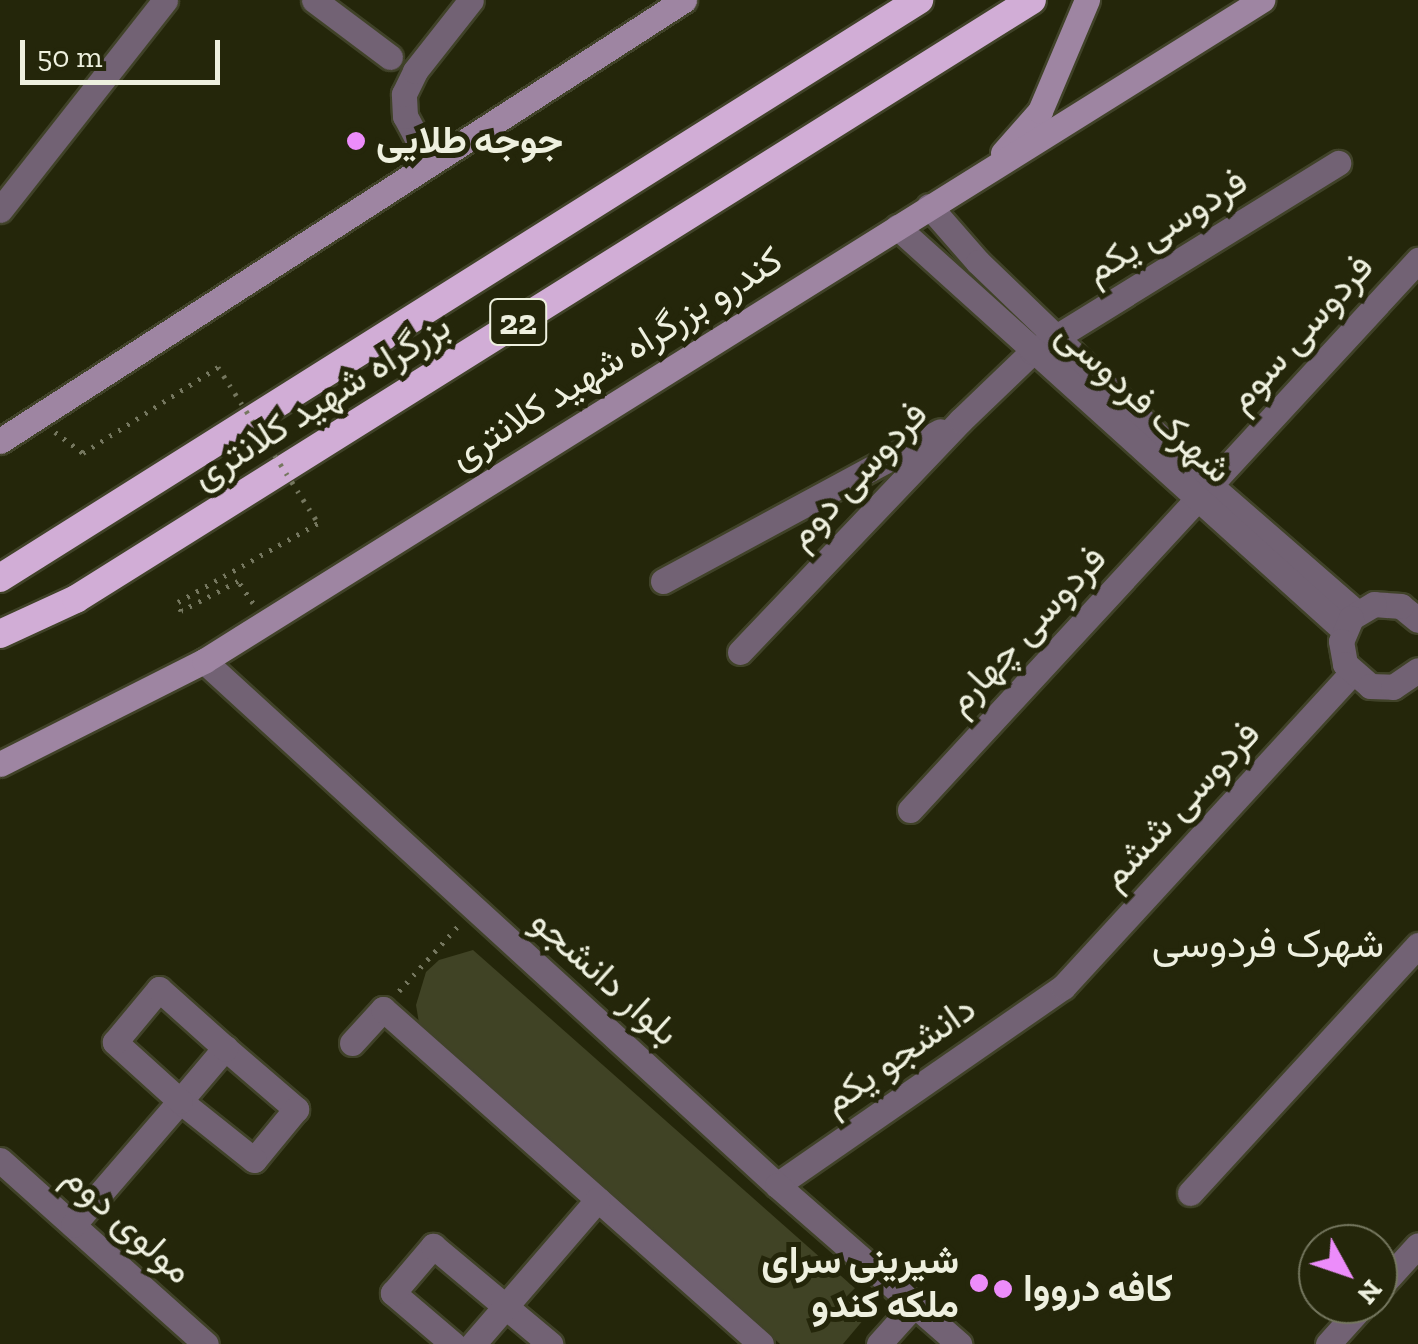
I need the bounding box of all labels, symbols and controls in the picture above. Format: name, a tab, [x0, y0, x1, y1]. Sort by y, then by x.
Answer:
scale bar	[25, 20, 225, 82]
text: 50 m	[37, 39, 102, 75]
place label: جوجه طلایی	[376, 118, 563, 164]
marker: جوجه طلایی	[345, 130, 367, 152]
street label: فردوسی یکم	[1076, 158, 1256, 294]
street label: کندرو بزرگراه شهید کلانتری	[441, 237, 791, 479]
street label: فردوسی سوم	[1217, 245, 1383, 421]
road number: 22	[488, 292, 548, 352]
street label: بزرگراه شهید کلانتری	[183, 303, 459, 499]
street label: شهرک فردوسی	[1047, 311, 1241, 493]
street label: فردوسی دوم	[777, 392, 937, 558]
street label: فردوسی چهارم	[936, 536, 1116, 724]
street label: فردوسی ششم	[1091, 711, 1269, 899]
street label: بلوار دانشجو	[522, 899, 688, 1055]
district label: شهرک فردوسی	[1152, 919, 1384, 967]
street label: دانشجو یکم	[814, 986, 984, 1124]
street label: مولوی دوم	[54, 1154, 202, 1294]
north arrow	[1298, 1224, 1398, 1324]
place label: شیرینی سرای ملکه کندو	[761, 1238, 959, 1328]
place label: کافه درووا	[1023, 1266, 1173, 1312]
marker: شیرینی سرای ملکه کندو	[968, 1272, 990, 1294]
text: N	[1350, 1274, 1389, 1311]
marker: کافه درووا	[992, 1278, 1014, 1300]

